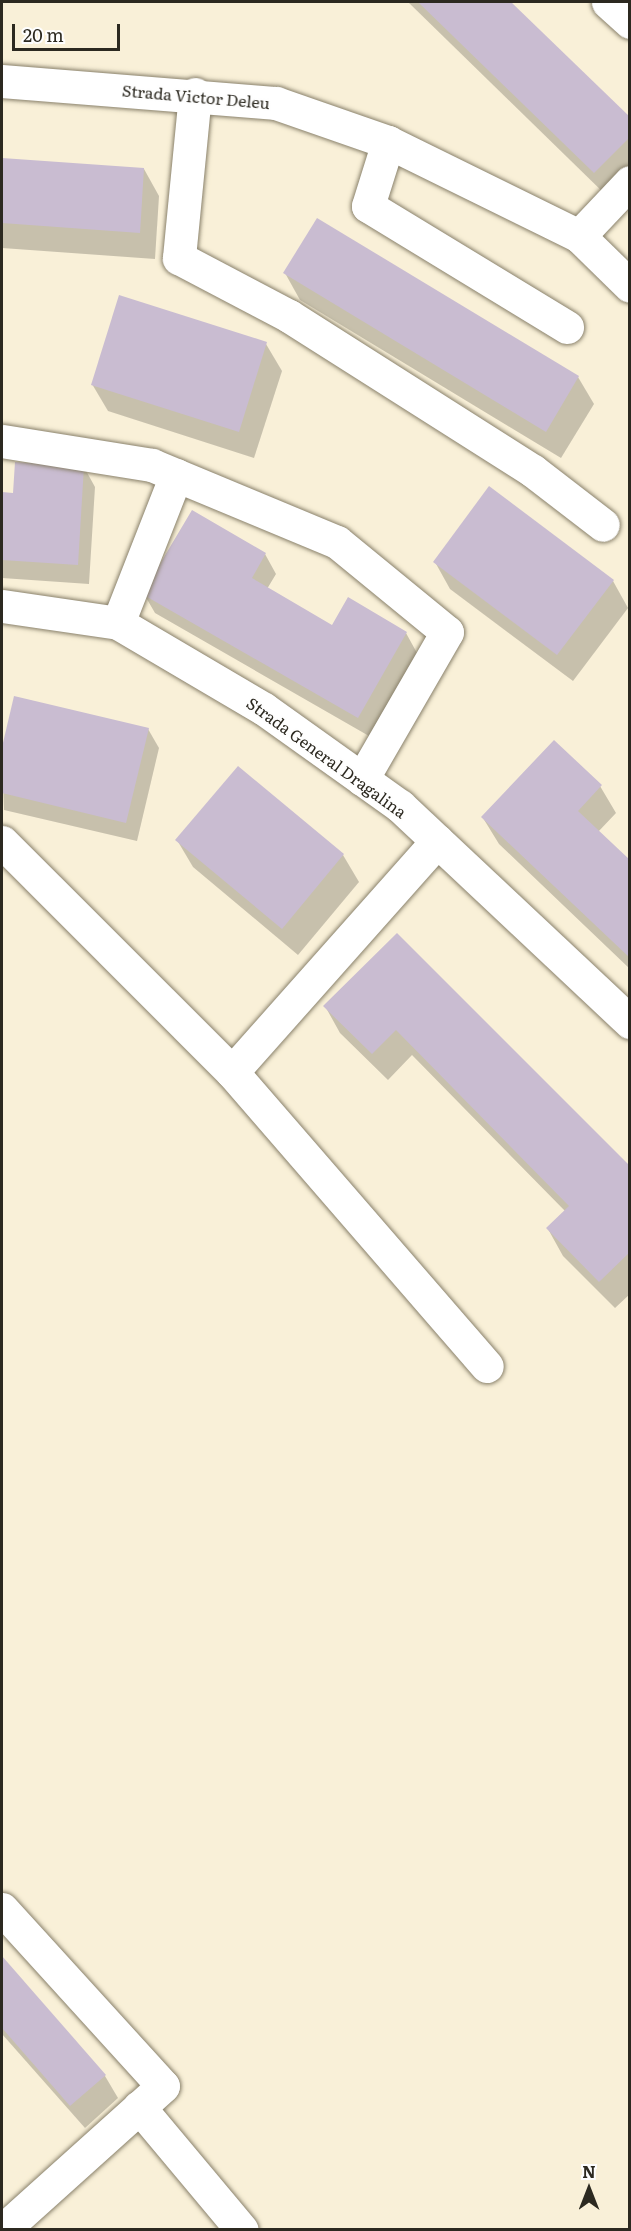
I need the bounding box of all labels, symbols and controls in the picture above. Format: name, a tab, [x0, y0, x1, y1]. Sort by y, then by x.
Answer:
scale bar	[15, 12, 123, 50]
text: 20 m	[23, 21, 64, 48]
street label: Strada Victor Deleu	[121, 80, 271, 112]
street label: Strada General Dragalina	[243, 693, 411, 821]
north arrow	[559, 2159, 619, 2219]
text: N	[582, 2159, 596, 2183]

